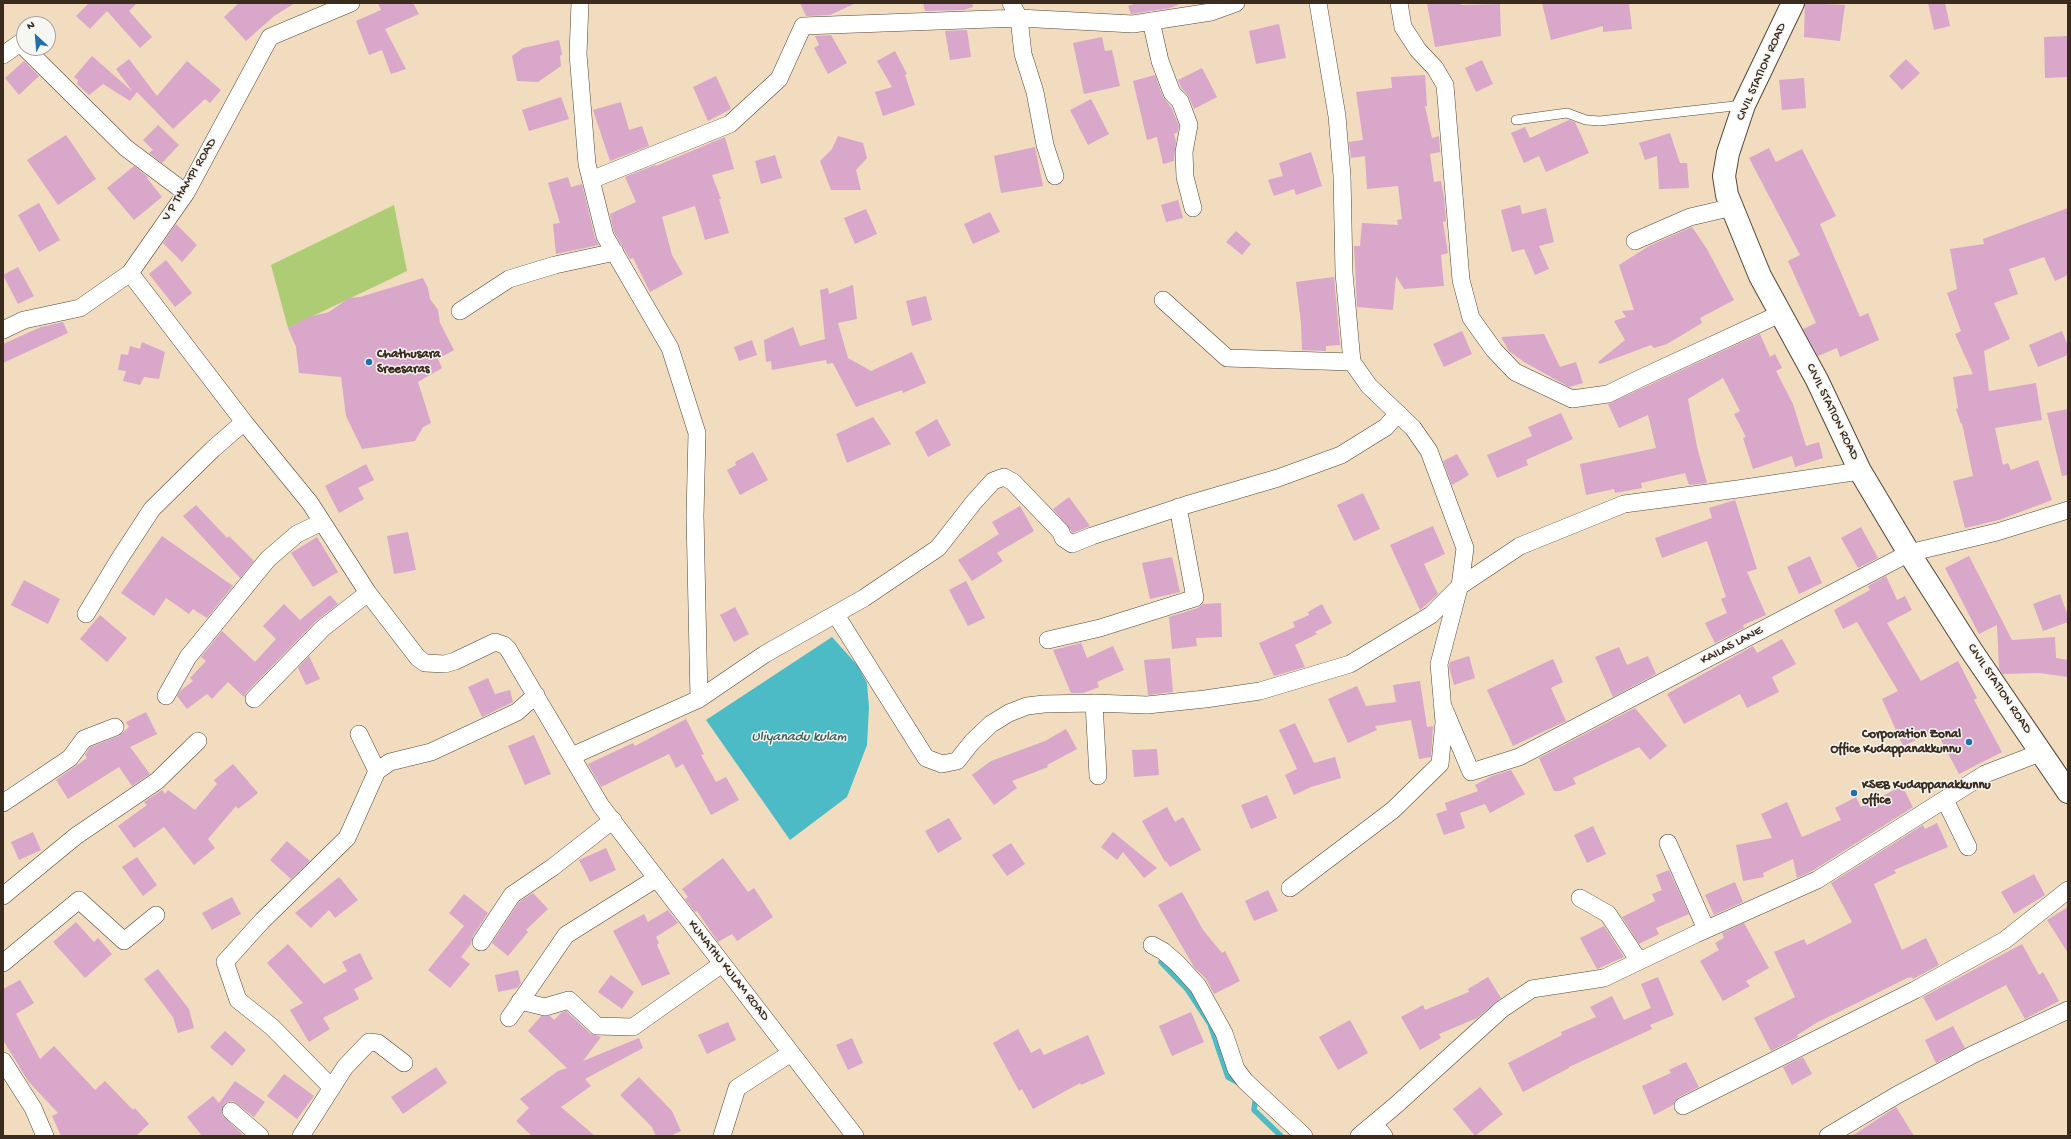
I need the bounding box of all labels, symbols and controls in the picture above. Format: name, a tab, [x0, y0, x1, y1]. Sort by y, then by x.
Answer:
north arrow	[16, 16, 56, 56]
text: N	[25, 19, 37, 33]
street label: CIVIL STATION ROAD	[1733, 21, 1791, 123]
street label: V P THAMPI ROAD	[159, 136, 221, 224]
place label: Chathusara Sreesaras	[377, 347, 440, 378]
marker: Chathusara Sreesaras	[364, 357, 374, 367]
street label: CIVIL STATION ROAD	[1802, 361, 1862, 463]
street label: KAILAS LANE	[1698, 623, 1766, 669]
street label: CIVIL STATION ROAD	[1963, 641, 2035, 737]
place label: Corporation Zonal Office Kudappanakkunnu	[1831, 727, 1961, 758]
water label: Uliyanadu kulam	[752, 730, 846, 746]
marker: Corporation Zonal Office Kudappanakkunnu	[1964, 737, 1974, 747]
place label: KSEB Kudappanakkunnu office	[1862, 778, 1991, 809]
marker: KSEB Kudappanakkunnu office	[1849, 788, 1859, 798]
street label: KUNATHU KULAM ROAD	[684, 917, 772, 1025]

